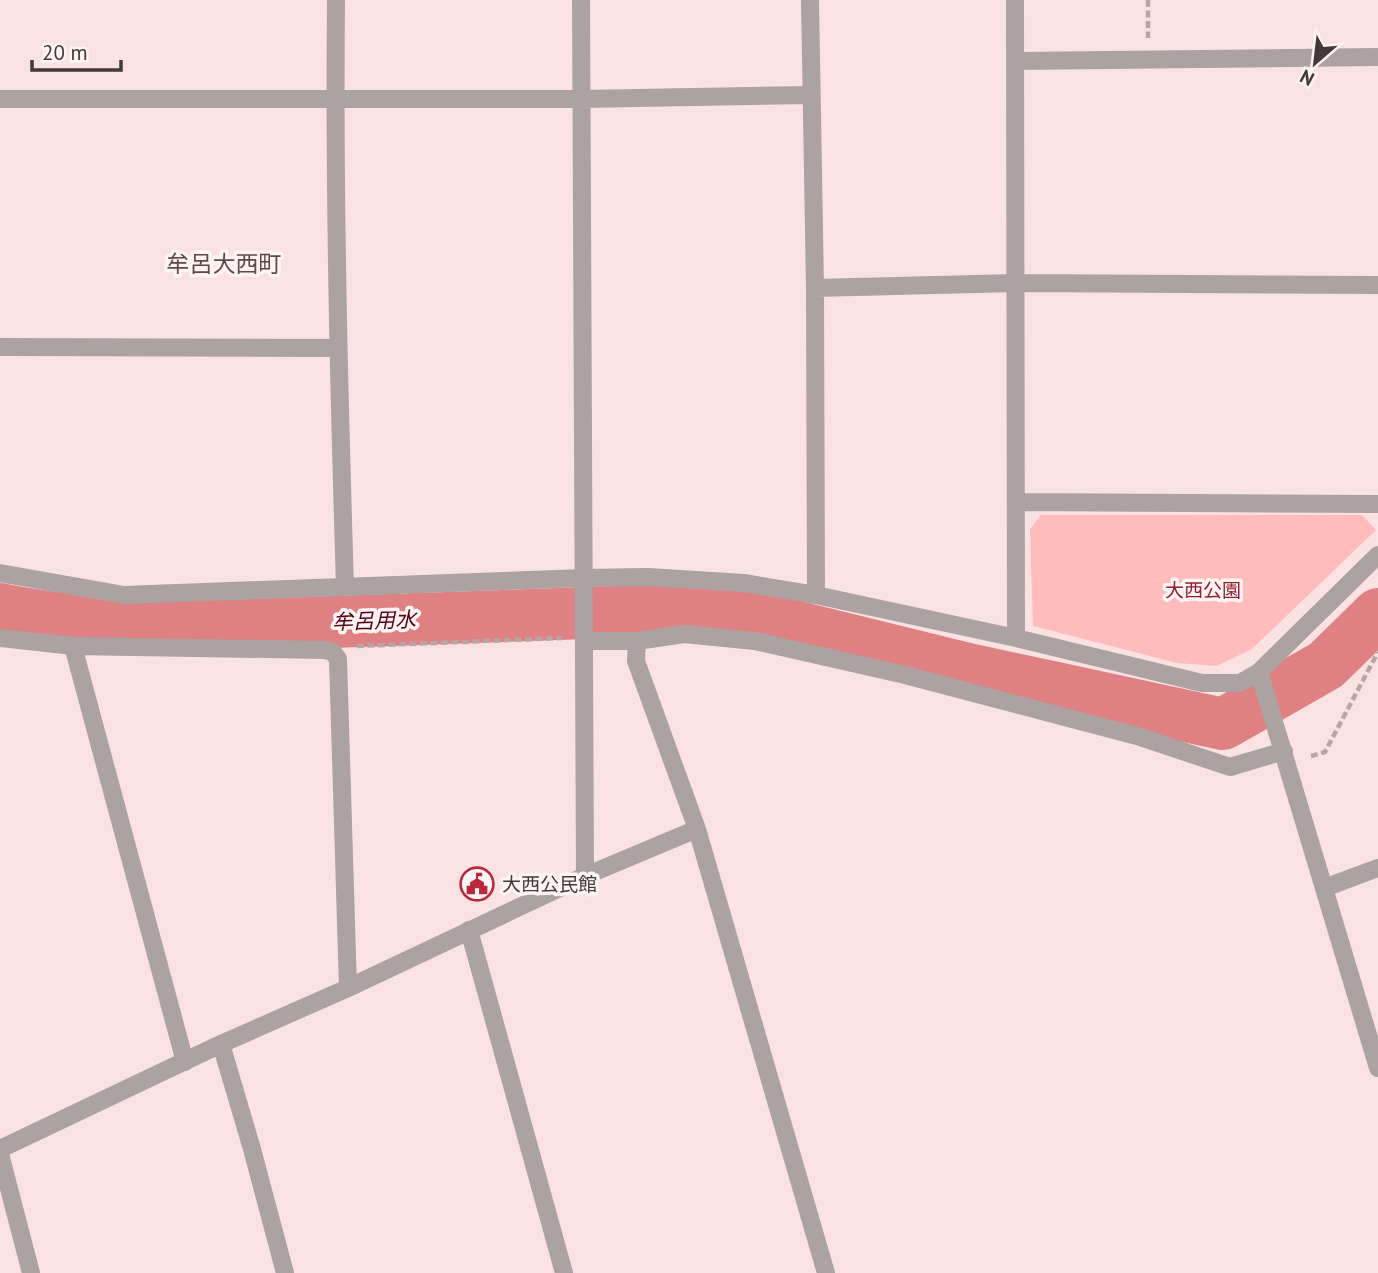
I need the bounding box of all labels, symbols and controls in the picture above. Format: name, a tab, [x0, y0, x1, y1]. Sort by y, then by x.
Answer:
scale bar	[32, 28, 121, 72]
north arrow	[1280, 28, 1350, 98]
text: 20 m	[42, 39, 88, 66]
text: N	[1296, 64, 1318, 92]
district label: 牟呂大西町	[167, 249, 282, 278]
park label: 大西公園	[1165, 578, 1241, 602]
water label: 牟呂用水	[332, 605, 418, 635]
public building icon: 大西公民館	[458, 865, 496, 903]
place label: 大西公民館	[502, 872, 597, 896]

